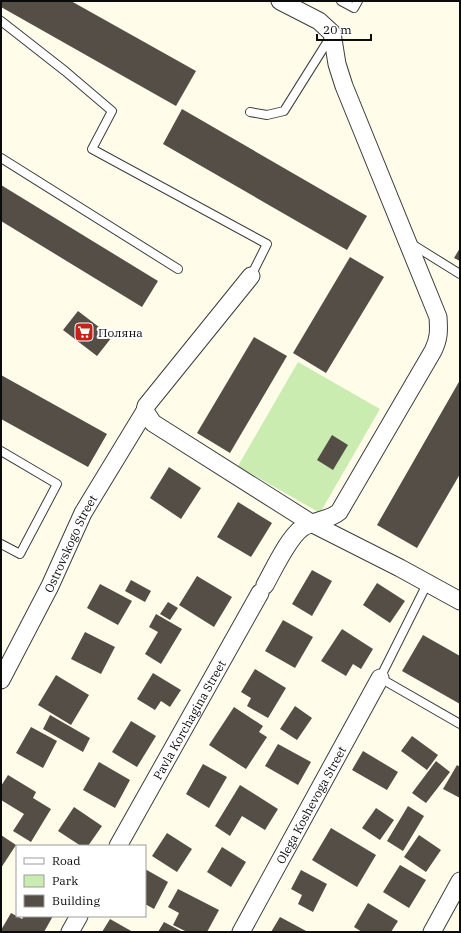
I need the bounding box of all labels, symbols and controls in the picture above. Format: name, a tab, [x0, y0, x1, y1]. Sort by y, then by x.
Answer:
scale bar	[317, 16, 371, 42]
text: 20 m	[323, 22, 352, 37]
supermarket icon: Поляна	[73, 321, 95, 343]
place label: Поляна	[98, 325, 143, 340]
street label: Ostrovskogo Street	[41, 492, 100, 595]
street label: Pavla Korchagina Street	[149, 657, 228, 782]
street label: Olega Koshevoga Street	[272, 743, 349, 866]
legend	[16, 845, 146, 917]
text: Road	[52, 853, 81, 868]
text: Park	[52, 873, 78, 888]
text: Building	[52, 893, 100, 908]

